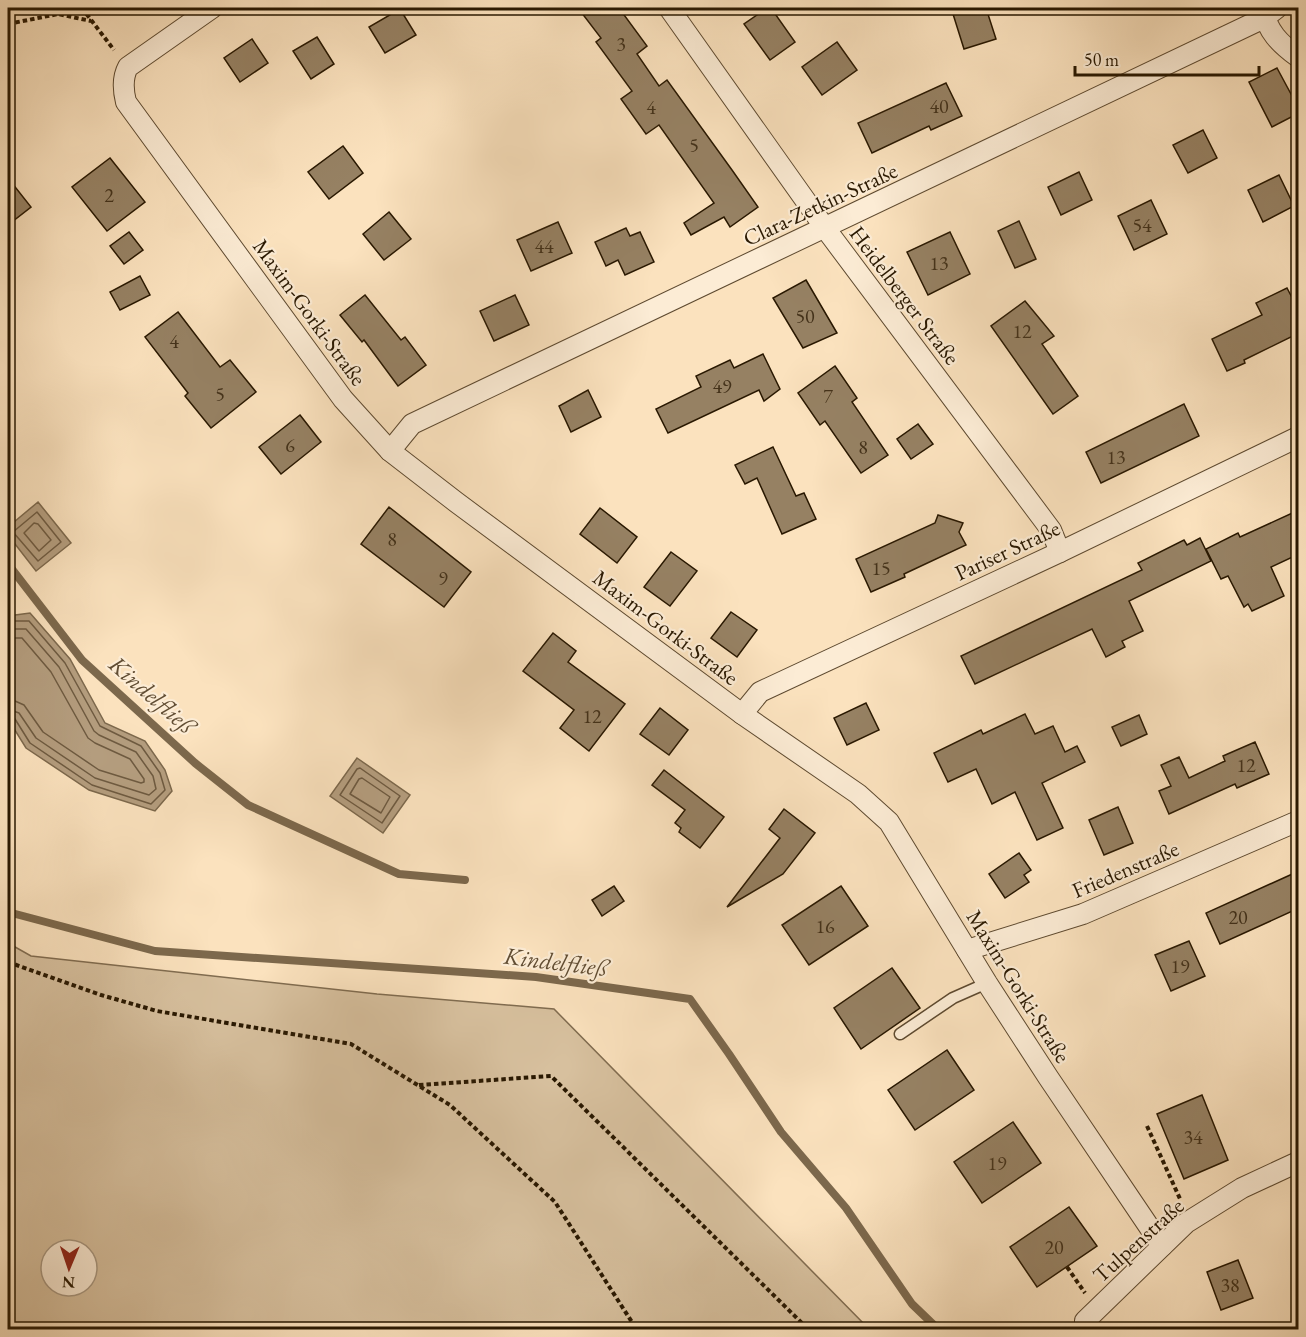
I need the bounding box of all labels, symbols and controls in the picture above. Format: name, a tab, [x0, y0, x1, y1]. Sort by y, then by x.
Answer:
house number: 3	[616, 31, 626, 57]
scale bar	[1075, 39, 1260, 77]
text: 50 m	[1084, 48, 1119, 71]
house number: 40	[929, 93, 949, 119]
house number: 4	[646, 94, 656, 120]
house number: 5	[689, 132, 699, 158]
street label: Clara-Zetkin-Straße	[738, 156, 902, 253]
house number: 2	[104, 182, 114, 208]
house number: 54	[1132, 212, 1152, 238]
street label: Heidelberger Straße	[843, 220, 967, 371]
street label: Maxim-Gorki-Straße	[246, 233, 373, 392]
house number: 44	[534, 233, 554, 259]
house number: 13	[929, 250, 949, 276]
house number: 50	[795, 303, 815, 329]
house number: 12	[1012, 318, 1032, 344]
house number: 4	[169, 328, 179, 354]
house number: 49	[712, 373, 732, 399]
house number: 5	[215, 381, 225, 407]
house number: 7	[823, 383, 833, 409]
house number: 6	[285, 432, 295, 458]
house number: 8	[858, 434, 868, 460]
house number: 13	[1106, 444, 1126, 470]
street label: Pariser Straße	[950, 513, 1065, 587]
house number: 8	[387, 526, 397, 552]
house number: 15	[871, 555, 891, 581]
street label: Maxim-Gorki-Straße	[587, 563, 745, 692]
house number: 9	[438, 565, 448, 591]
water label: Kindelfließ	[102, 648, 204, 743]
house number: 12	[582, 703, 602, 729]
house number: 12	[1236, 752, 1256, 778]
street label: Friedenstraße	[1067, 834, 1183, 905]
street label: Maxim-Gorki-Straße	[960, 904, 1077, 1069]
house number: 20	[1228, 904, 1248, 930]
house number: 16	[815, 913, 835, 939]
water label: Kindelfließ	[501, 940, 613, 984]
house number: 19	[1170, 953, 1190, 979]
house number: 34	[1183, 1124, 1203, 1150]
house number: 19	[987, 1150, 1007, 1176]
street label: Tulpenstraße	[1087, 1192, 1190, 1289]
house number: 20	[1044, 1234, 1064, 1260]
north arrow	[39, 1238, 99, 1298]
text: N	[62, 1272, 75, 1293]
house number: 38	[1220, 1272, 1240, 1298]

